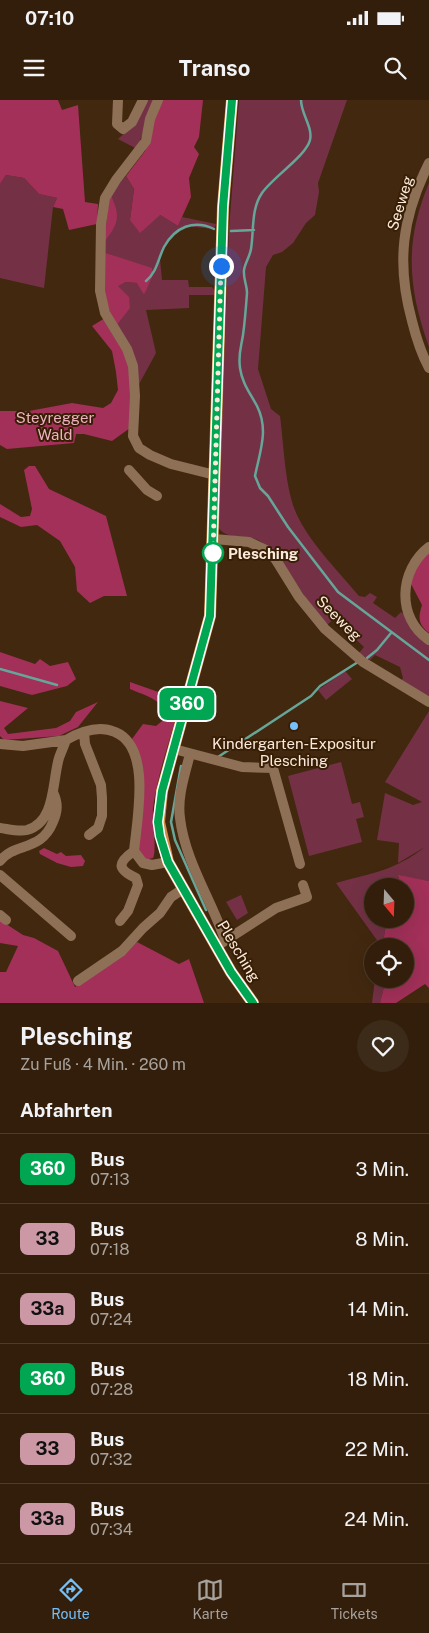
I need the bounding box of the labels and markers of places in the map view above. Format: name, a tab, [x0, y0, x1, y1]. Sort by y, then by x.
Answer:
marker: Plesching	[202, 542, 224, 564]
place label: Plesching	[228, 545, 299, 562]
marker: Kindergarten-Expositur Plesching	[288, 720, 300, 732]
place label: Kindergarten-Expositur Plesching	[212, 735, 376, 769]

